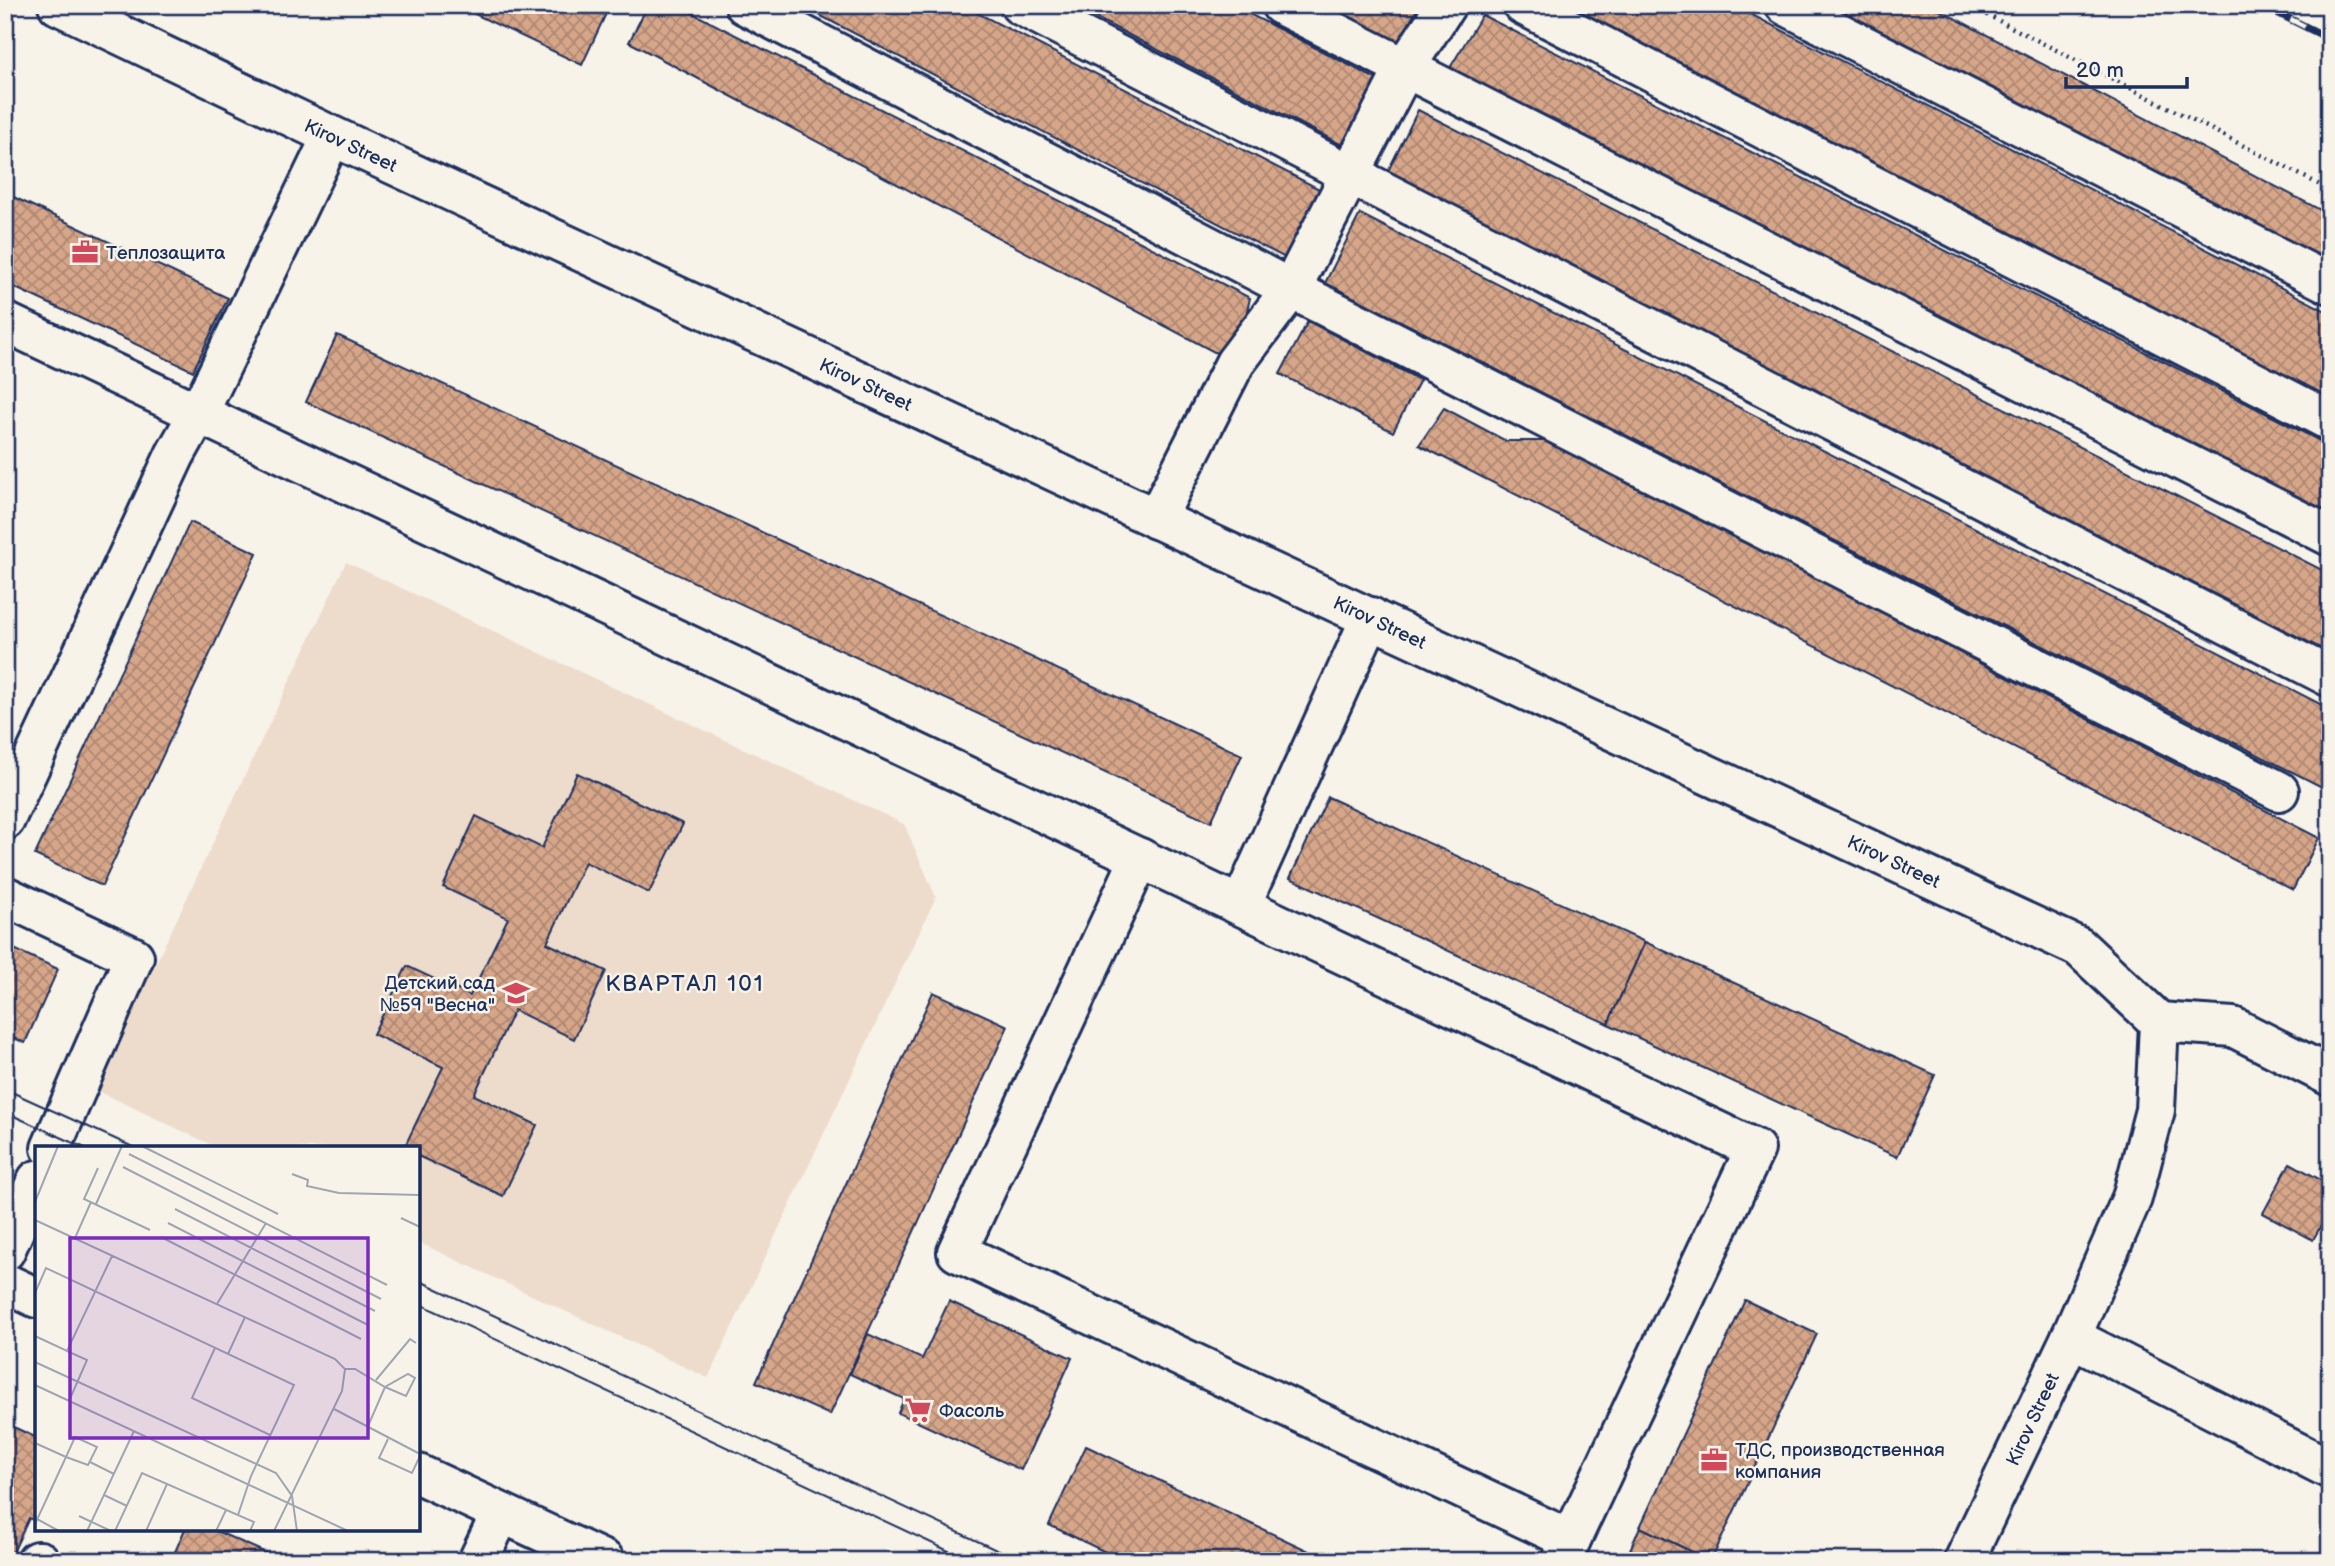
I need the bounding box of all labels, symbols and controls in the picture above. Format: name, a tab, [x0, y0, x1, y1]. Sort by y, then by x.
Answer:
scale bar	[2066, 46, 2186, 90]
text: 20 m	[2076, 58, 2124, 83]
street label: Kirov Street	[300, 115, 401, 178]
office icon: Теплозащита	[70, 237, 100, 267]
place label: Теплозащита	[106, 242, 225, 265]
street label: Kirov Street	[815, 354, 916, 417]
street label: Kirov Street	[1329, 592, 1430, 655]
street label: Kirov Street	[1843, 831, 1944, 894]
district label: КВАРТАЛ 101	[605, 970, 765, 998]
place label: Детский сад №59 "Весна"	[379, 972, 495, 1017]
school or university icon: Детский сад №59 "Весна"	[501, 978, 531, 1008]
inset map	[35, 1146, 420, 1531]
street label: Kirov Street	[2002, 1369, 2065, 1470]
supermarket icon: Фасоль	[903, 1395, 933, 1425]
place label: Фасоль	[939, 1400, 1005, 1423]
place label: ТДС, производственная компания	[1735, 1439, 1945, 1484]
office icon: ТДС, производственная компания	[1699, 1445, 1729, 1475]

